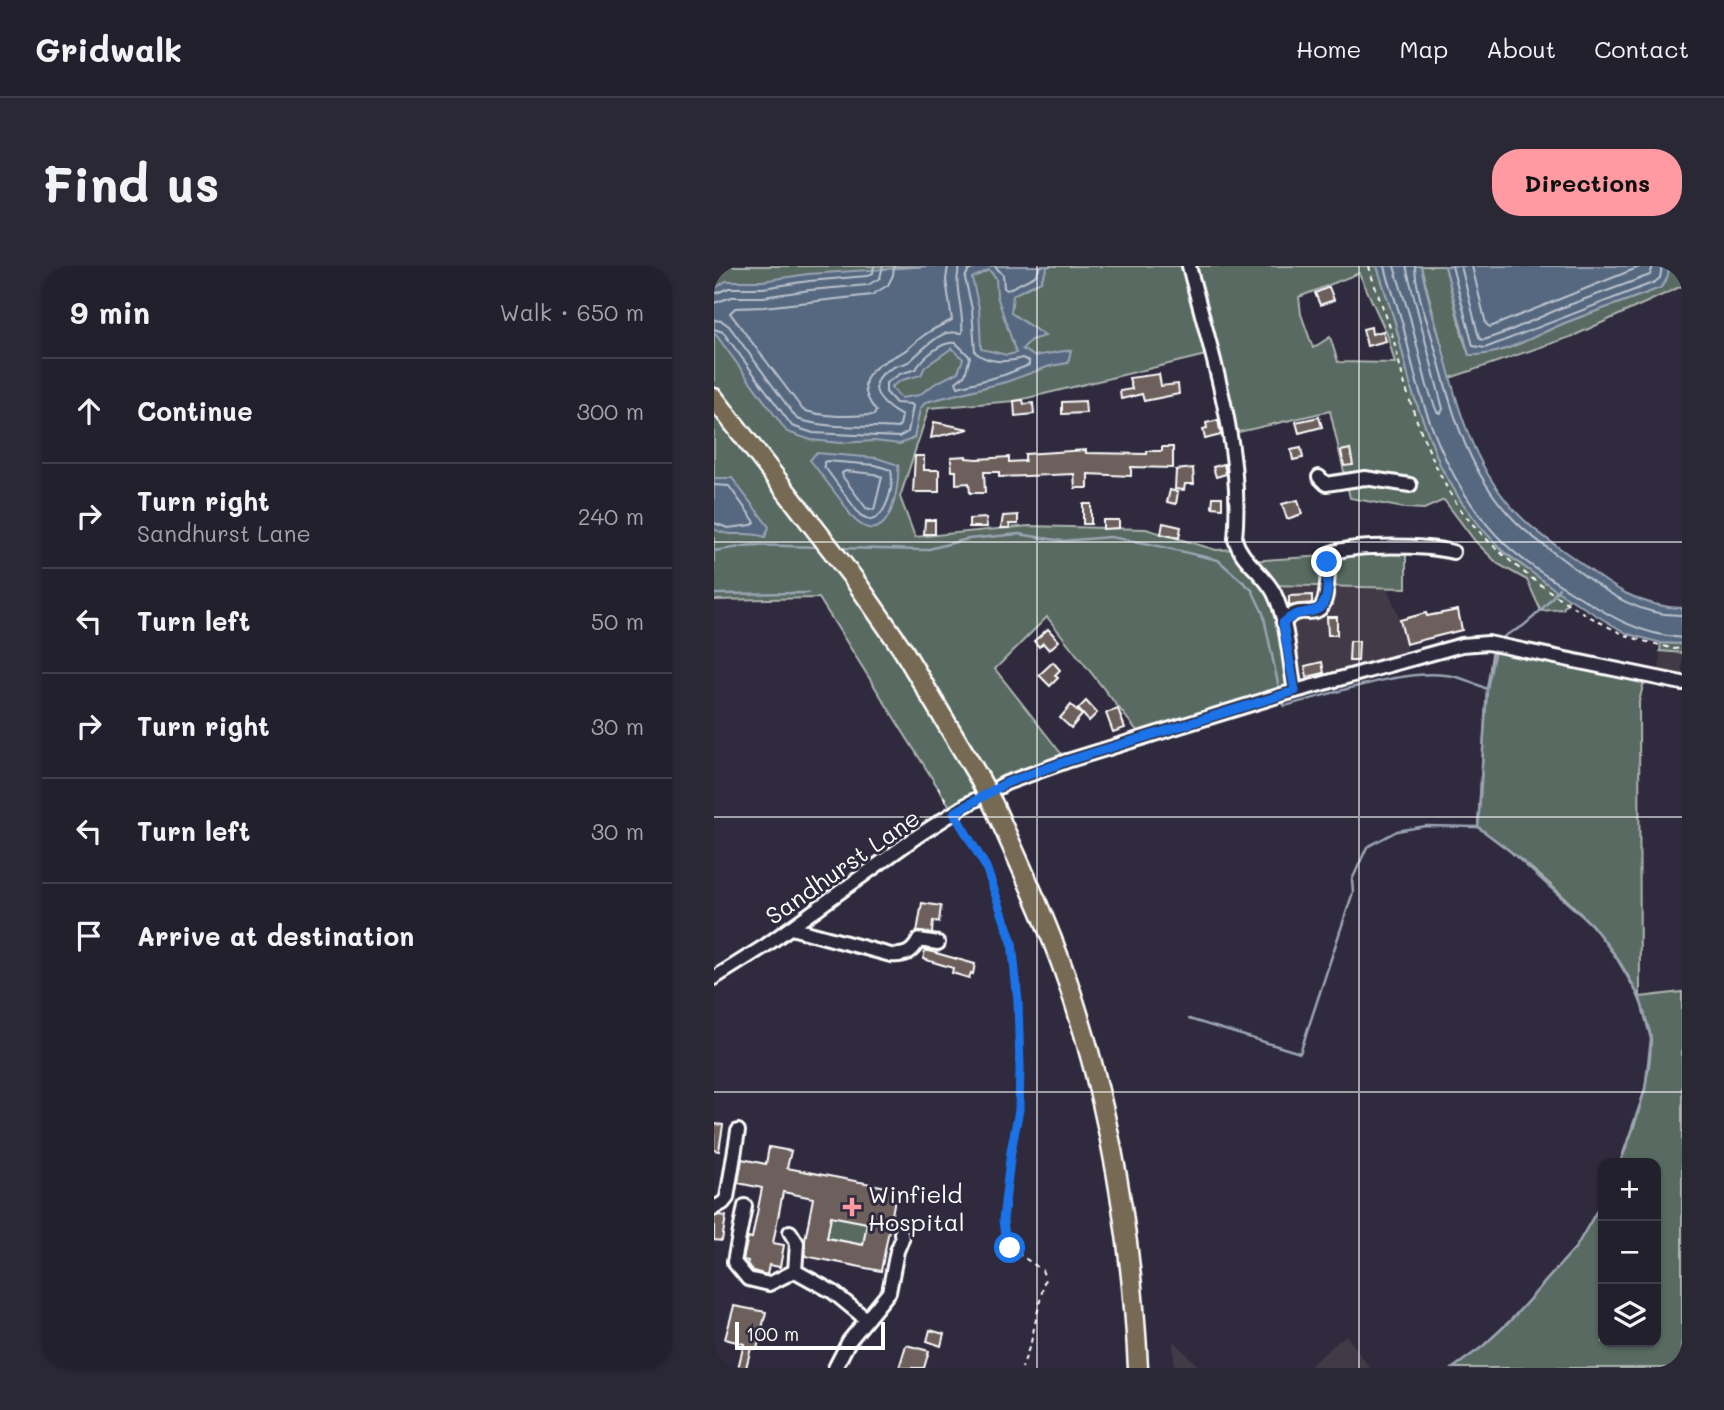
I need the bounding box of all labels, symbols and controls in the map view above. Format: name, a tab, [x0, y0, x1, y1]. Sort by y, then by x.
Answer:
text: Gridwalk	[35, 27, 182, 70]
text: Home	[1296, 33, 1361, 64]
text: Map	[1399, 33, 1448, 64]
text: About	[1486, 33, 1556, 64]
text: Contact	[1594, 33, 1689, 64]
button: Directions	[1492, 149, 1682, 216]
text: Find us	[42, 151, 220, 214]
text: 9 min	[70, 292, 150, 332]
text: Walk · 650 m	[500, 297, 644, 327]
icon: ahead	[70, 392, 108, 430]
text: Continue	[137, 394, 253, 428]
text: 300 m	[576, 396, 644, 426]
text: Turn right	[137, 484, 270, 518]
icon: right	[70, 497, 108, 535]
text: 240 m	[578, 501, 644, 531]
text: Sandhurst Lane	[137, 518, 311, 548]
route end	[1311, 546, 1342, 577]
icon: left	[70, 602, 108, 640]
text: Turn left	[137, 604, 250, 638]
text: 50 m	[591, 606, 644, 636]
icon: right	[70, 707, 108, 745]
text: Turn right	[137, 709, 270, 743]
text: 30 m	[591, 711, 644, 741]
street label: Sandhurst Lane	[759, 801, 925, 931]
icon: left	[70, 812, 108, 850]
text: Turn left	[137, 814, 250, 848]
text: 30 m	[591, 816, 644, 846]
icon: arrive	[70, 917, 108, 955]
text: Arrive at destination	[137, 919, 414, 953]
map controls	[1598, 1158, 1661, 1347]
button: +	[1598, 1158, 1661, 1221]
place label: Winfield Hospital	[868, 1178, 965, 1237]
marker: Winfield Hospital	[842, 1197, 862, 1217]
button: −	[1598, 1221, 1661, 1284]
route start	[994, 1232, 1025, 1263]
button: layers	[1598, 1284, 1661, 1347]
scale bar	[735, 1319, 886, 1351]
text: 100 m	[746, 1321, 799, 1346]

